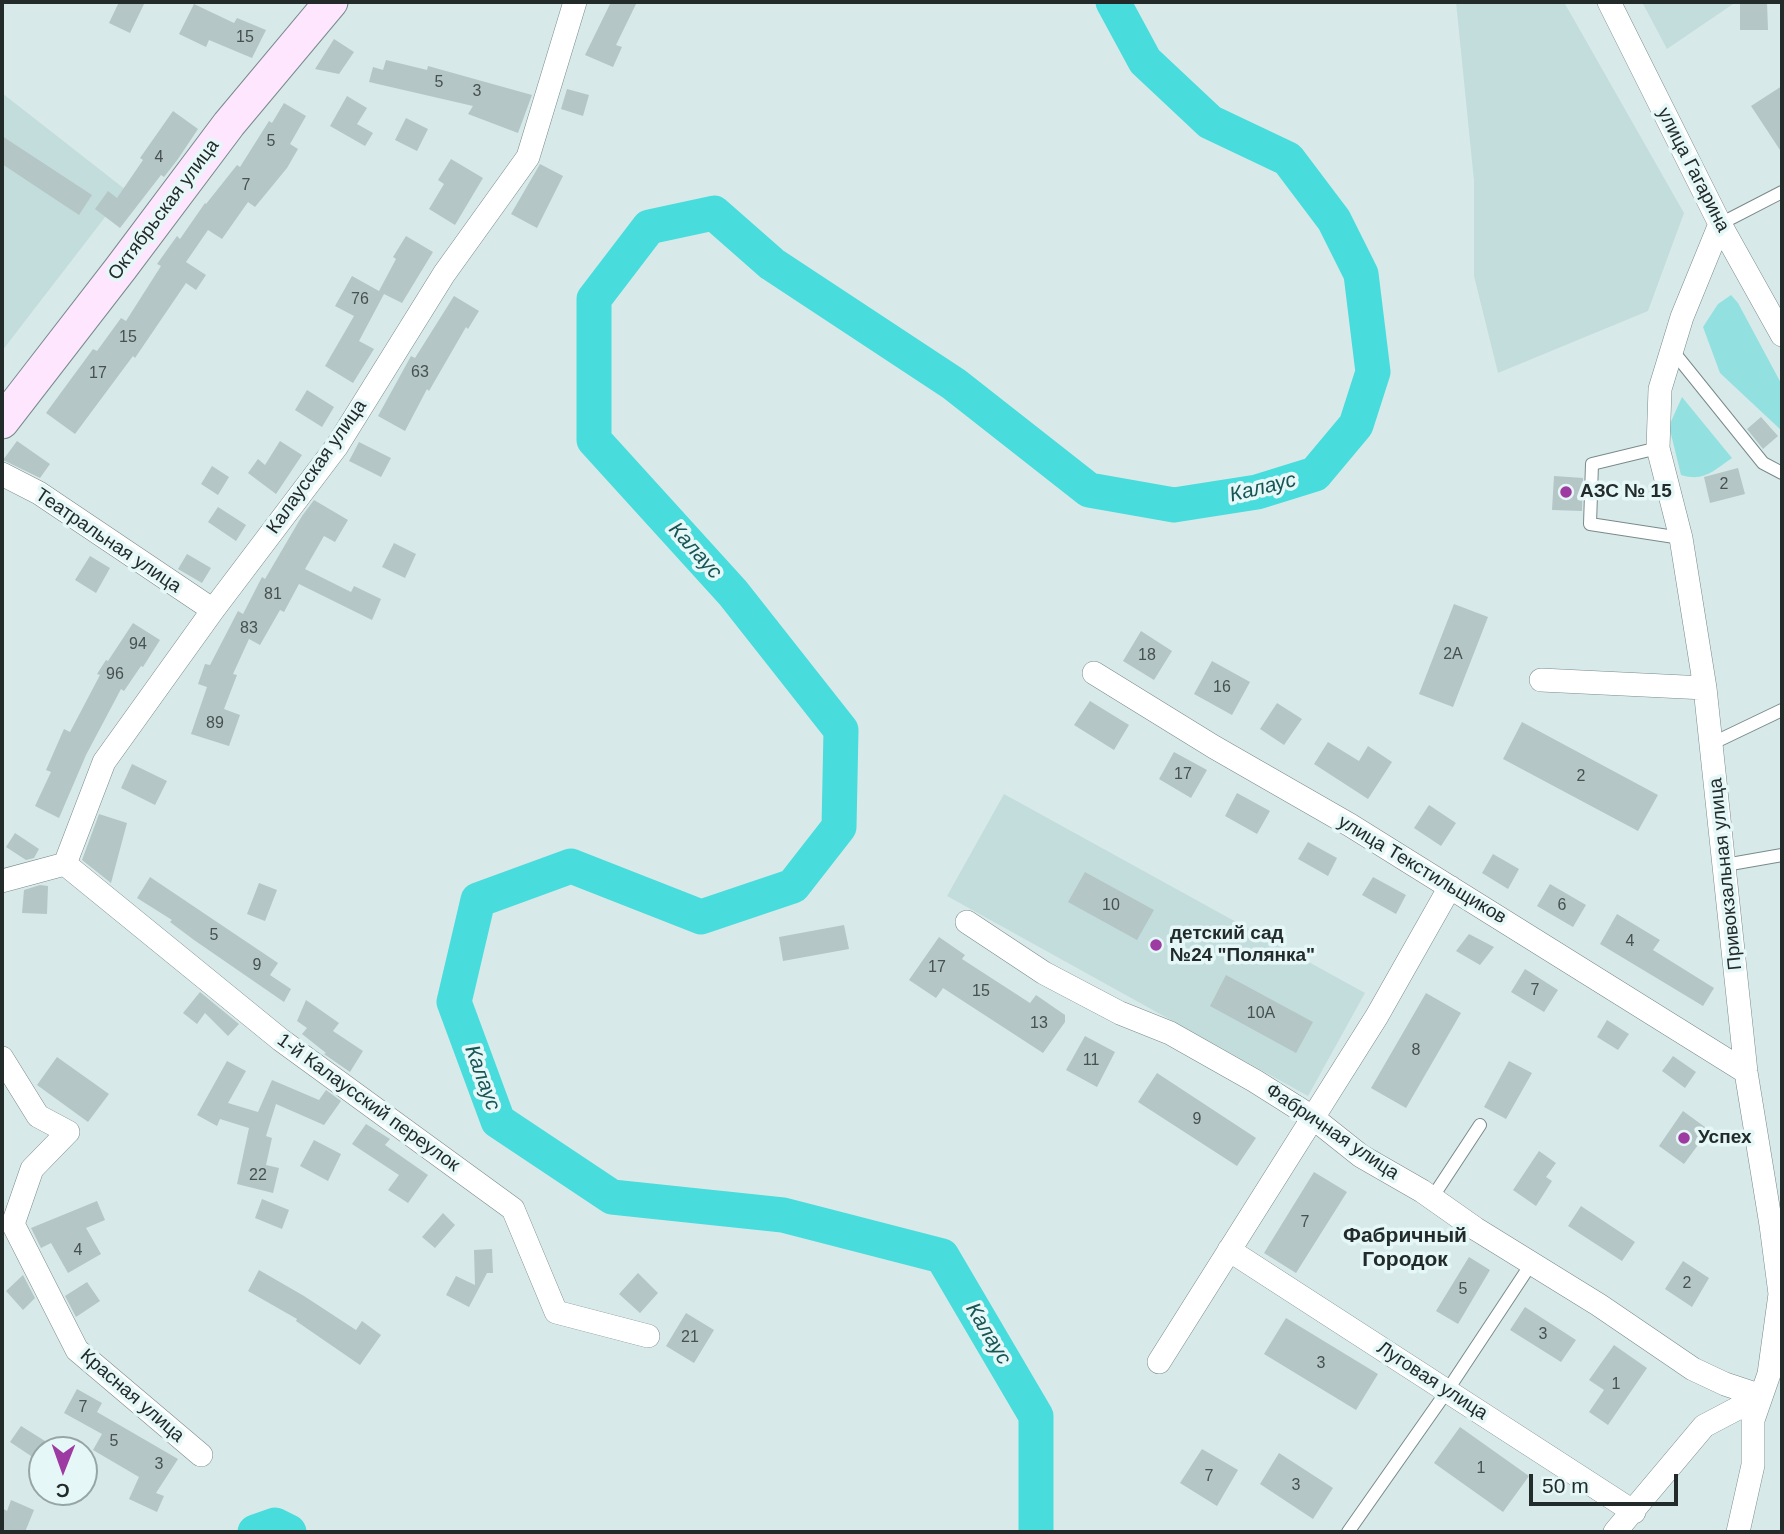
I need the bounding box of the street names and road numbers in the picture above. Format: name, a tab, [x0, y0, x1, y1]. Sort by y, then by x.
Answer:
street label: улица Гагарина	[1652, 104, 1734, 236]
street label: Октябрьская улица	[104, 135, 224, 285]
street label: Калаусская улица	[262, 396, 372, 538]
street label: Театральная улица	[31, 484, 185, 598]
street label: Привокзальная улица	[1705, 777, 1747, 971]
street label: улица Текстильщиков	[1334, 811, 1510, 929]
street label: 1-й Калаусский переулок	[272, 1029, 464, 1177]
street label: Фабричная улица	[1261, 1079, 1403, 1185]
street label: Луговая улица	[1372, 1337, 1492, 1425]
street label: Красная улица	[75, 1345, 189, 1447]

